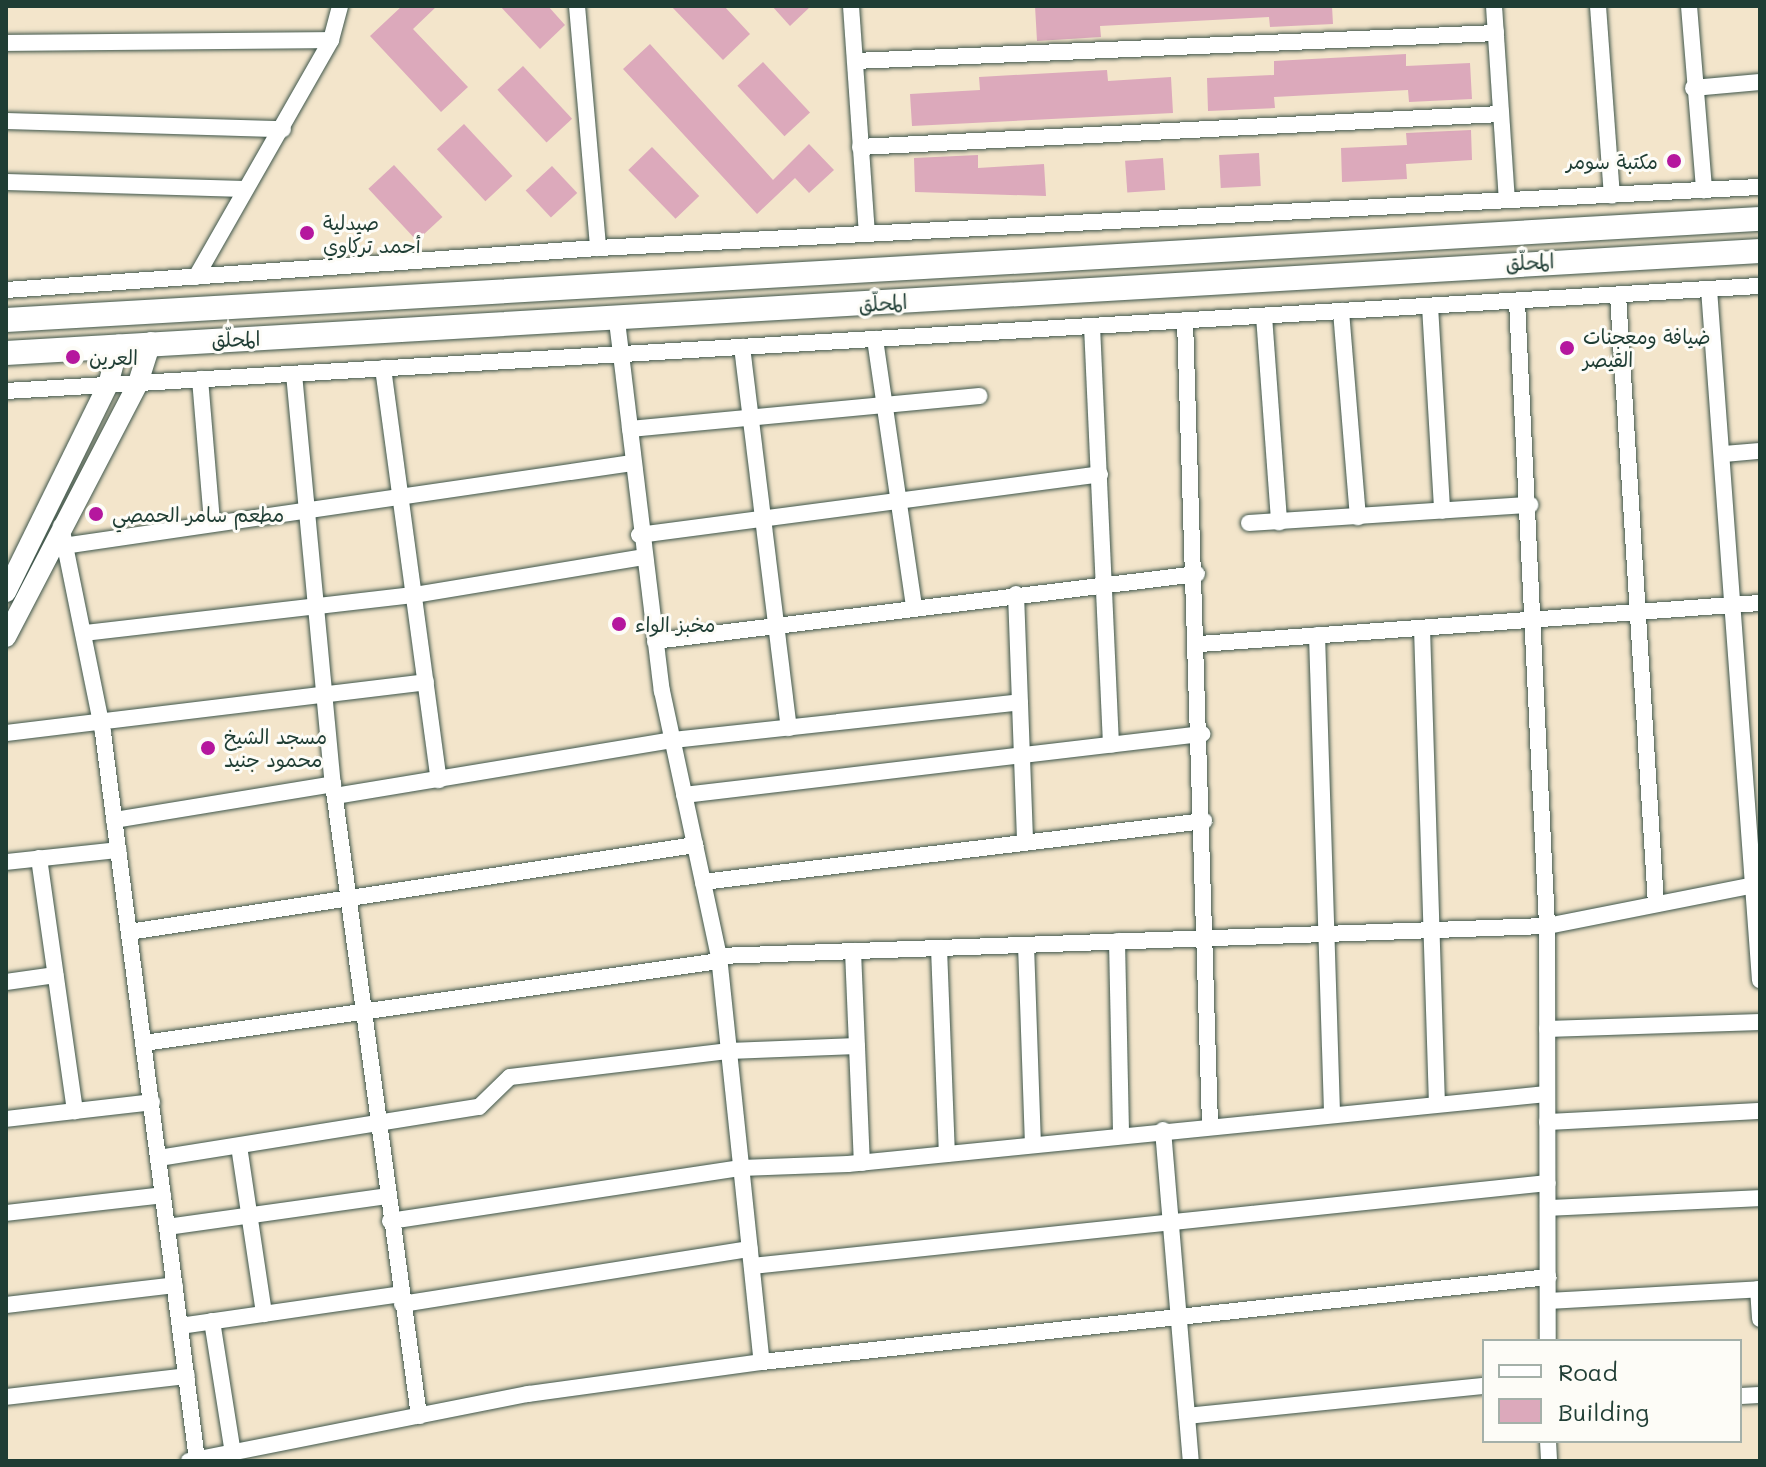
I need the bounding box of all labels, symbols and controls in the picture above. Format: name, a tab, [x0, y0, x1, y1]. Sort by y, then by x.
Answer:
place label: مكتبة سومر	[1566, 149, 1658, 173]
marker: مكتبة سومر	[1665, 152, 1683, 170]
place label: صيدلية أحمد تركاوي	[323, 210, 421, 257]
marker: صيدلية أحمد تركاوي	[298, 224, 316, 242]
street label: المحلّق	[1505, 249, 1555, 275]
street label: المحلّق	[858, 289, 908, 317]
place label: ضيافة ومعجنات القيصر	[1583, 324, 1711, 371]
street label: المحلّق	[211, 326, 261, 352]
marker: ضيافة ومعجنات القيصر	[1558, 339, 1576, 357]
place label: العرين	[89, 345, 138, 369]
marker: العرين	[64, 348, 82, 366]
place label: مطعم سامر الحمصي	[112, 502, 284, 526]
marker: مطعم سامر الحمصي	[87, 505, 105, 523]
place label: مخبز الواء	[635, 612, 715, 636]
marker: مخبز الواء	[610, 615, 628, 633]
place label: مسجد الشيخ محمود جنيد	[224, 724, 327, 771]
marker: مسجد الشيخ محمود جنيد	[199, 739, 217, 757]
legend	[1482, 1339, 1742, 1443]
text: Road	[1558, 1356, 1618, 1387]
text: Building	[1558, 1396, 1649, 1427]

